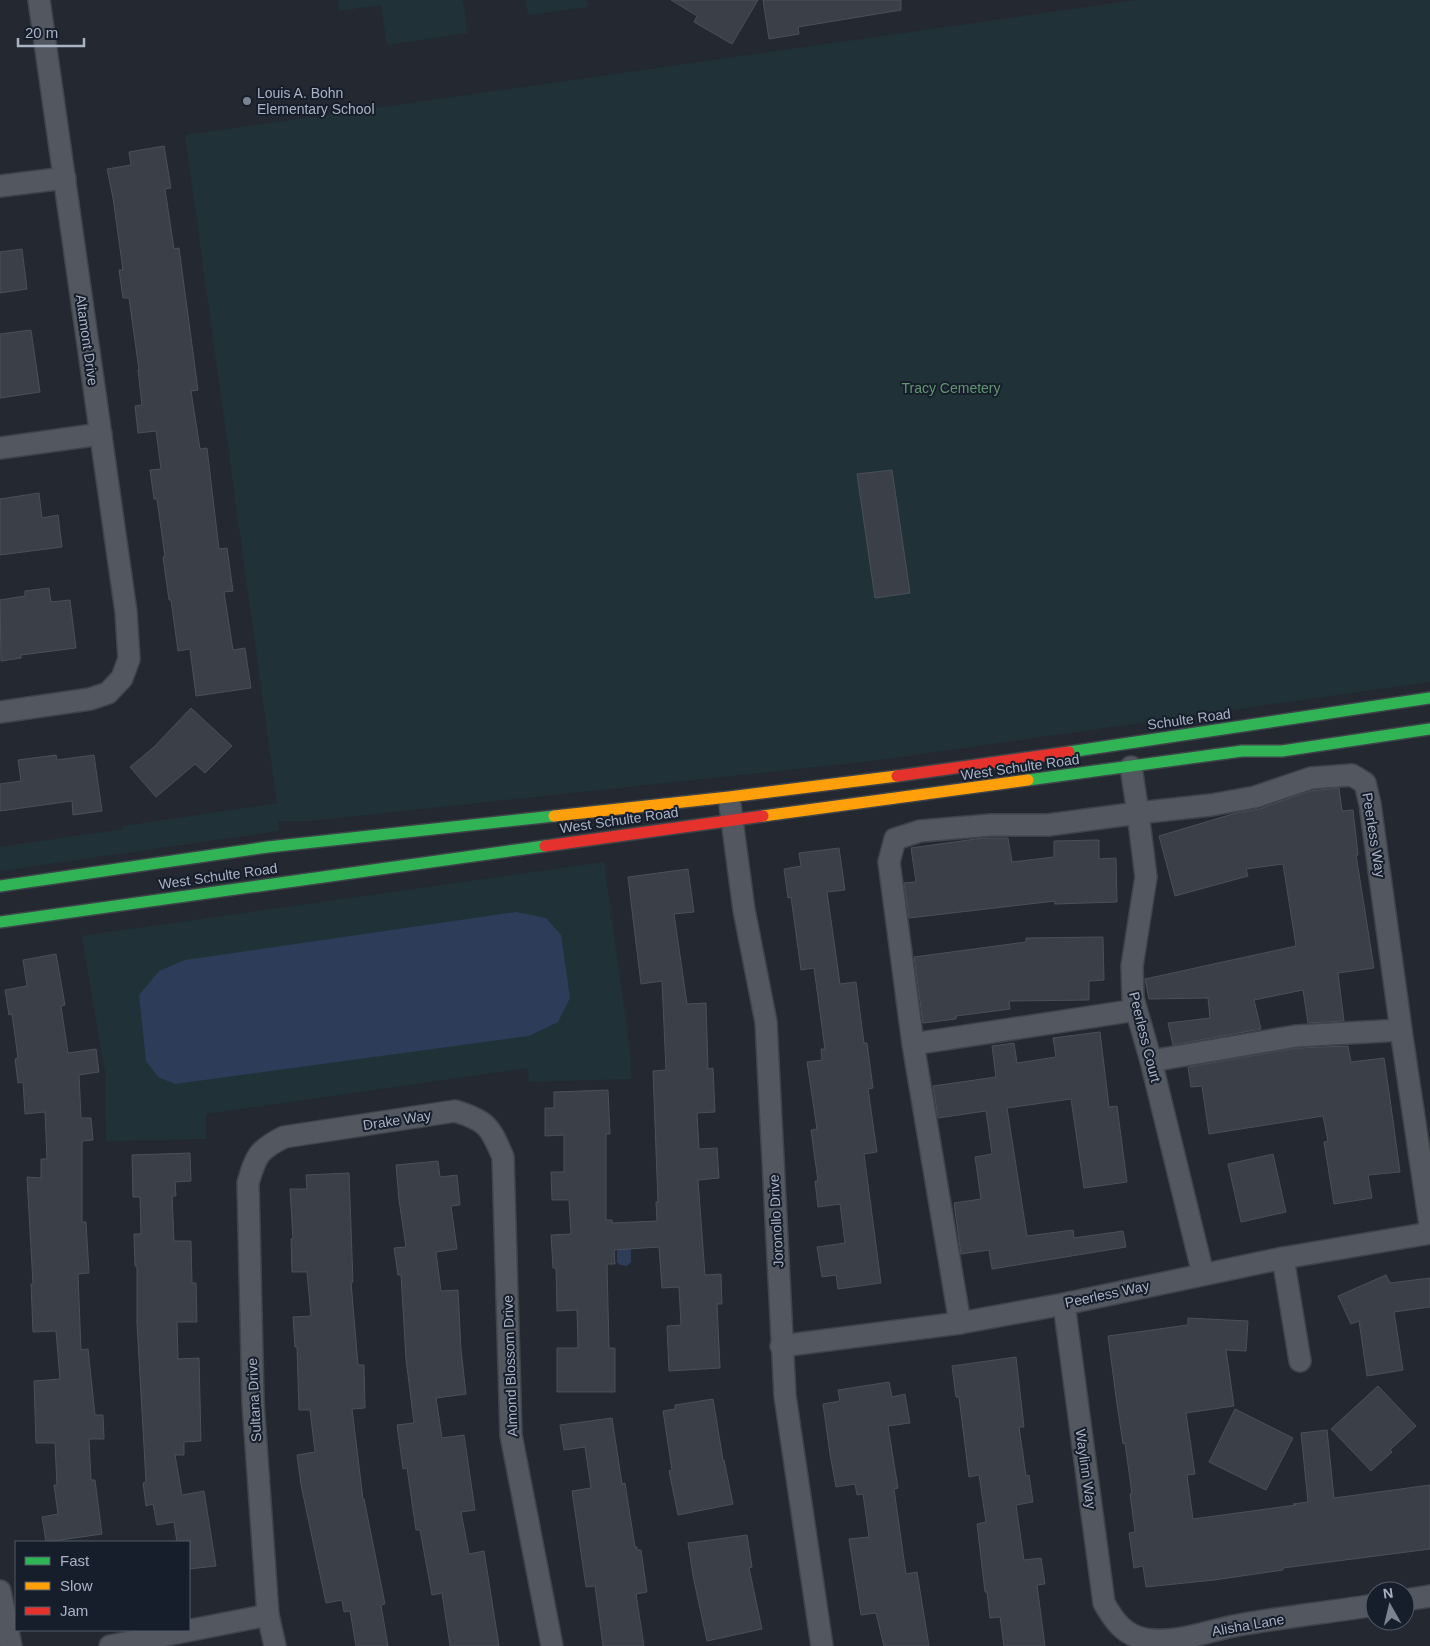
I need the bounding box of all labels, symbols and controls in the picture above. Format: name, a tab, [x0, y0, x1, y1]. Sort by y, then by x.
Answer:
scale bar	[18, 15, 84, 47]
text: 20 m	[25, 24, 58, 41]
place label: Louis A. Bohn Elementary School	[257, 85, 375, 117]
marker: Louis A. Bohn Elementary School	[241, 95, 253, 107]
street label: Altamont Drive	[73, 293, 101, 387]
park label: Tracy Cemetery	[901, 380, 1001, 396]
street label: Schulte Road	[1146, 705, 1232, 733]
street label: West Schulte Road	[960, 751, 1080, 783]
street label: Peerless Way	[1359, 791, 1389, 879]
street label: West Schulte Road	[559, 804, 679, 836]
street label: West Schulte Road	[158, 860, 278, 892]
street label: Peerless Court	[1126, 990, 1164, 1084]
street label: Drake Way	[362, 1107, 432, 1133]
street label: Joronollo Drive	[766, 1174, 786, 1268]
street label: Peerless Way	[1063, 1277, 1151, 1311]
street label: Almond Blossom Drive	[500, 1295, 520, 1437]
street label: Sultana Drive	[244, 1357, 264, 1442]
street label: Waylinn Way	[1072, 1428, 1100, 1510]
legend	[15, 1541, 190, 1631]
text: Fast	[60, 1552, 90, 1569]
text: Slow	[60, 1577, 93, 1594]
north arrow	[1365, 1581, 1415, 1631]
text: N	[1382, 1584, 1394, 1602]
text: Jam	[60, 1602, 88, 1619]
street label: Alisha Lane	[1211, 1611, 1286, 1639]

